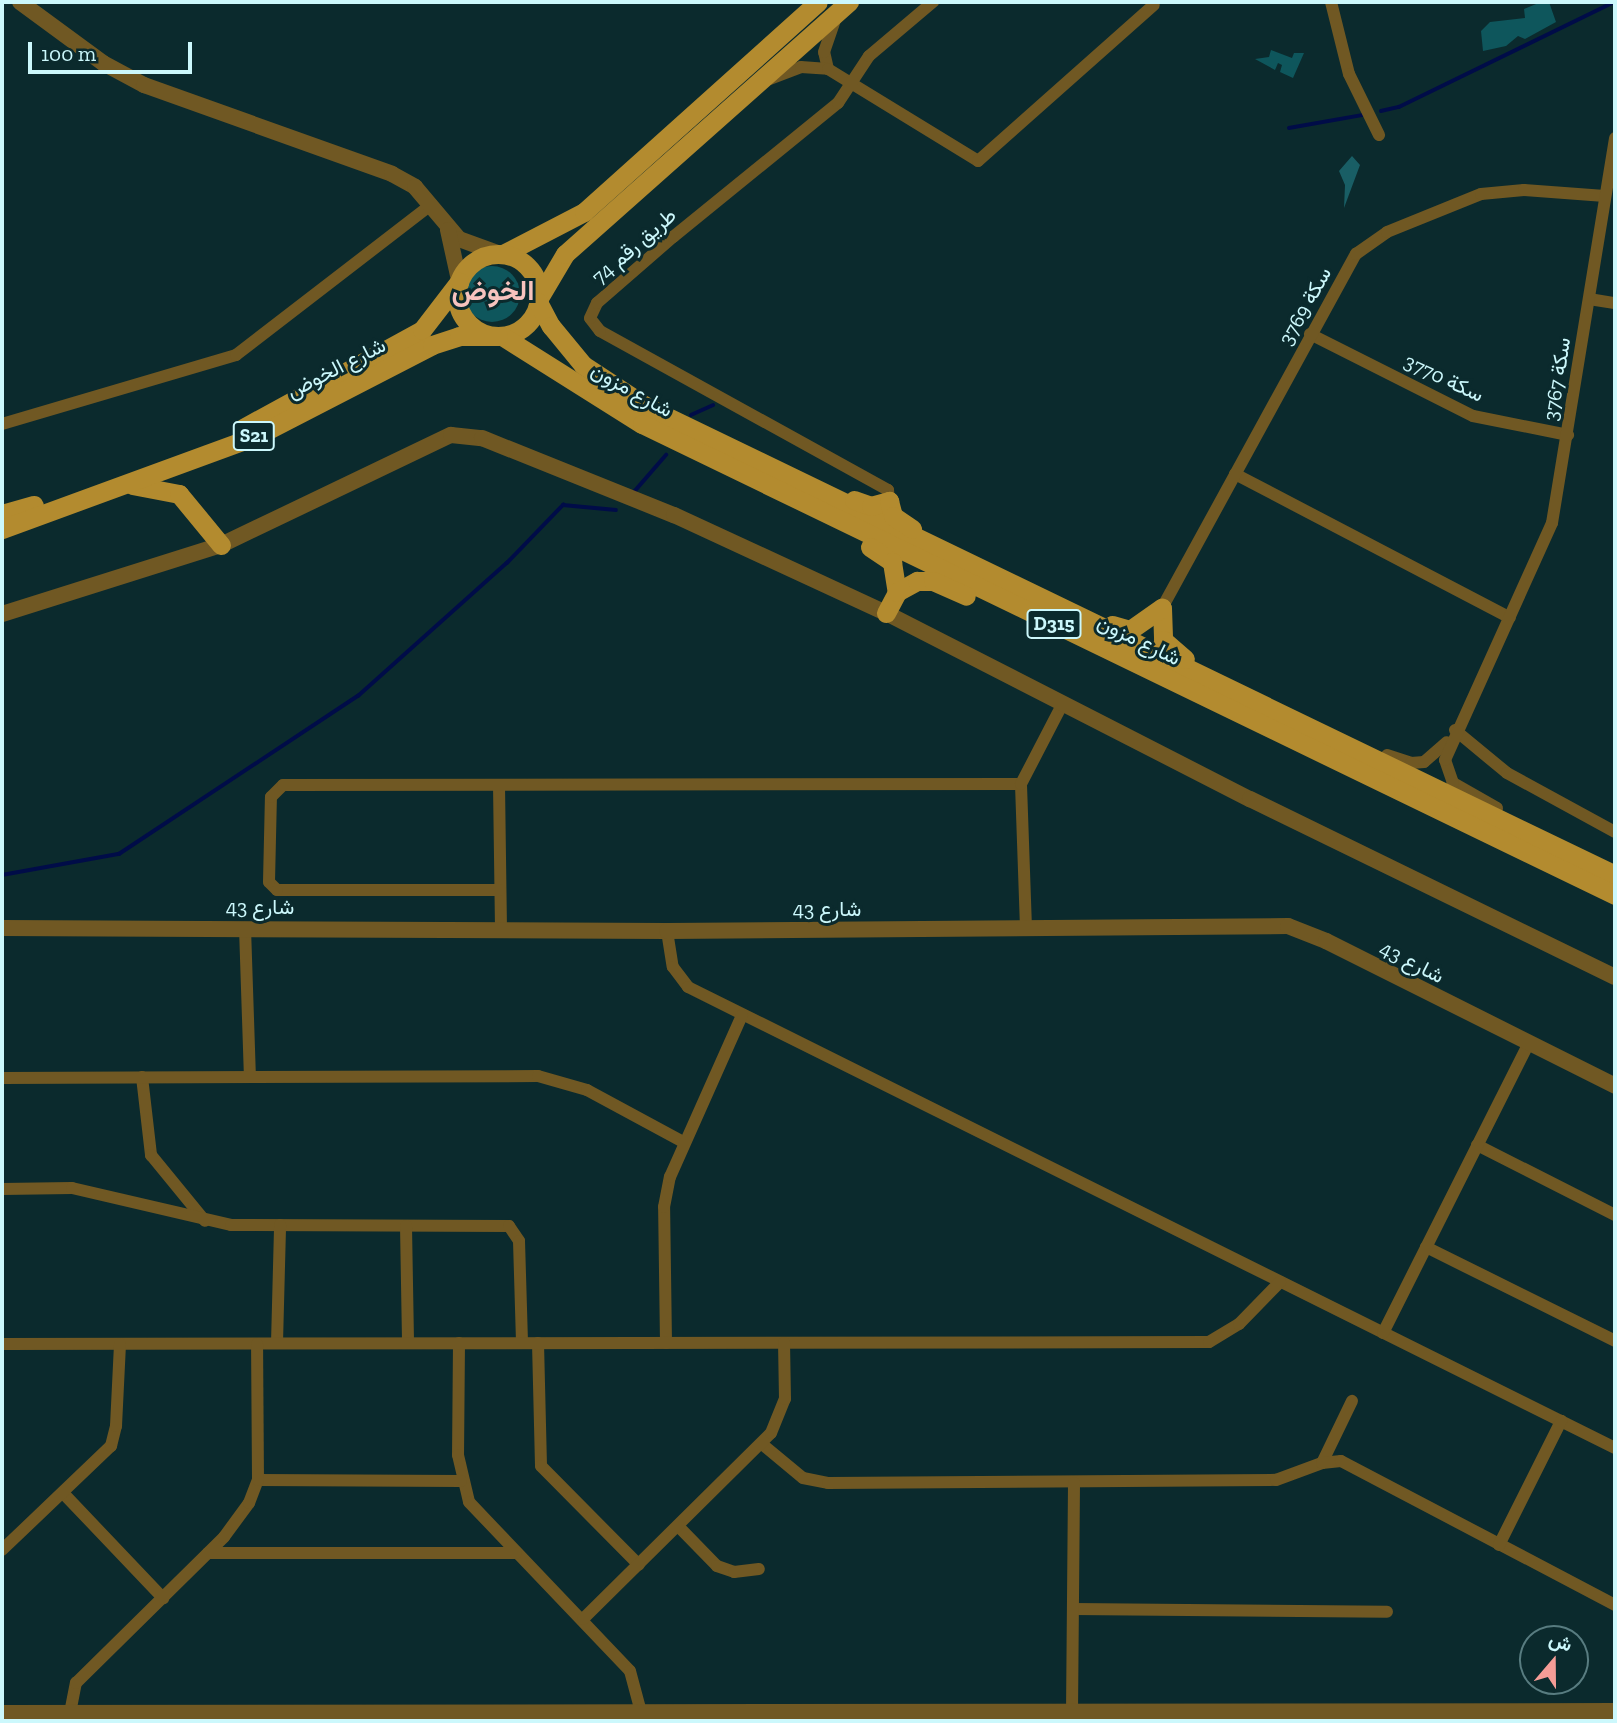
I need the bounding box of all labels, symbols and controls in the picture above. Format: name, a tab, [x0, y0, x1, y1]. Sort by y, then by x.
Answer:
scale bar	[32, 28, 196, 72]
text: 100 m	[41, 41, 96, 66]
street label: طريق رقم 74	[587, 203, 681, 289]
street label: سكة 3769	[1273, 263, 1337, 349]
district label: الخوض	[452, 274, 534, 308]
street label: شارع الخوض	[282, 332, 390, 404]
street label: سكة 3767	[1538, 335, 1576, 423]
street label: سكة 3770	[1400, 349, 1488, 407]
street label: شارع مزون	[587, 357, 677, 423]
road number: S21	[231, 420, 277, 452]
road number: D315	[1026, 608, 1082, 639]
street label: شارع مزون	[1093, 609, 1185, 671]
street label: شارع 43	[226, 894, 294, 920]
street label: شارع 43	[793, 896, 861, 922]
street label: شارع 43	[1376, 935, 1448, 989]
north arrow	[1519, 1625, 1589, 1695]
text: ش	[1546, 1627, 1575, 1656]

